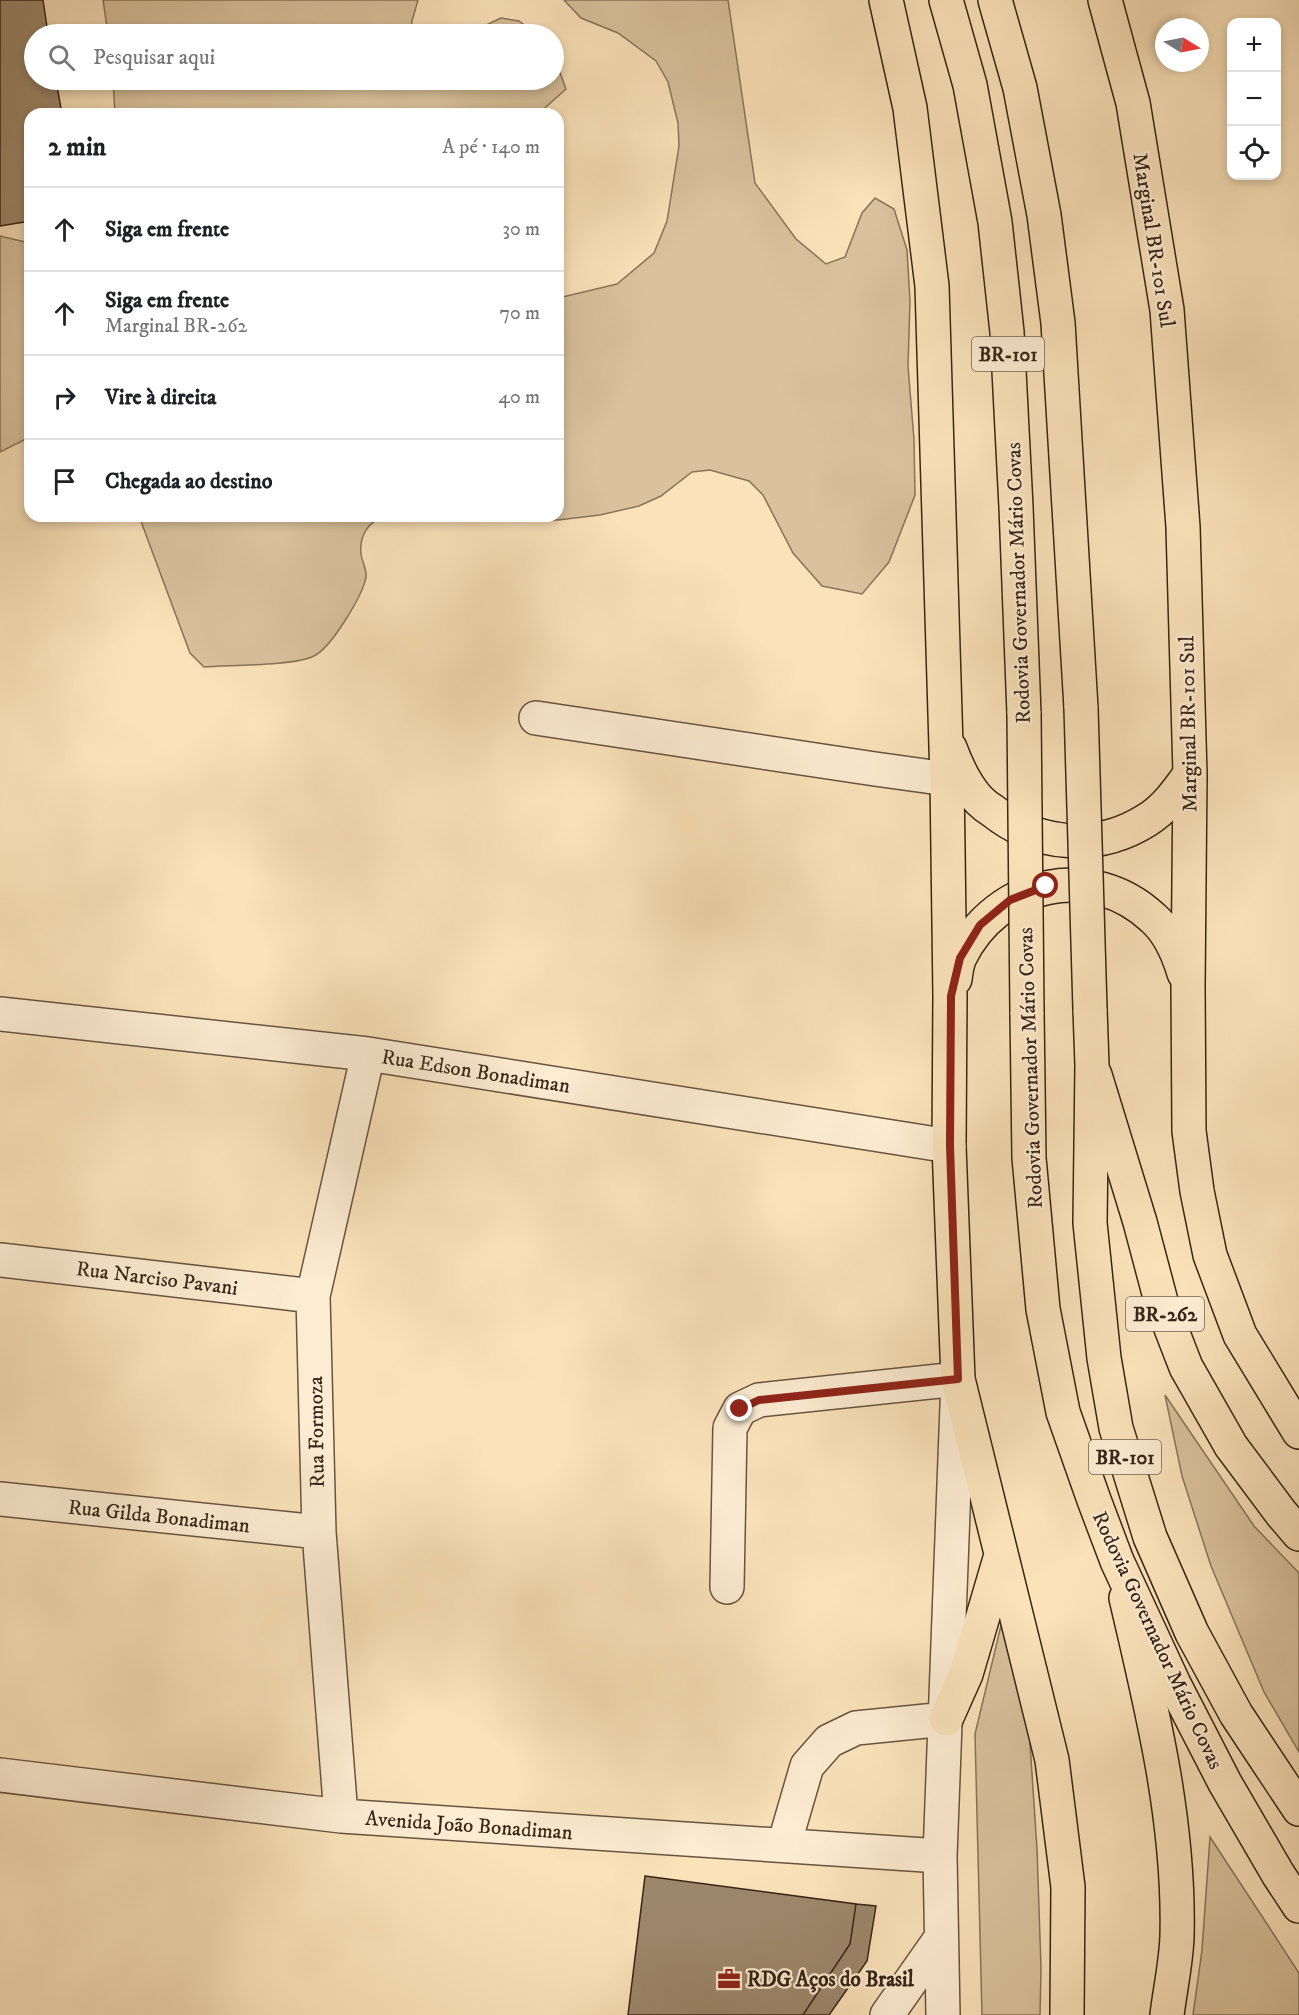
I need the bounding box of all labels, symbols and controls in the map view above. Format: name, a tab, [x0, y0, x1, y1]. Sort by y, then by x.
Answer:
north arrow	[1155, 18, 1209, 72]
map controls	[1227, 18, 1281, 180]
button: +	[1227, 18, 1281, 72]
search box	[24, 24, 564, 90]
icon: search	[45, 41, 78, 74]
text: Pesquisar aqui	[93, 44, 215, 71]
button: −	[1227, 72, 1281, 126]
button: locate	[1227, 126, 1281, 180]
text: 2 min	[48, 131, 106, 164]
text: A pé · 140 m	[442, 135, 540, 160]
street label: Marginal BR-101 Sul	[1126, 151, 1180, 330]
icon: ahead	[48, 213, 81, 246]
text: Siga em frente	[105, 216, 229, 243]
text: 30 m	[502, 217, 540, 242]
text: Siga em frente	[105, 287, 229, 314]
icon: ahead	[48, 297, 81, 330]
text: 70 m	[499, 301, 540, 326]
text: Marginal BR-262	[105, 314, 247, 339]
road number: BR-101	[972, 337, 1044, 371]
icon: right	[48, 381, 81, 414]
text: Vire à direita	[105, 384, 216, 411]
text: 40 m	[498, 385, 540, 410]
street label: Rodovia Governador Mário Covas	[1001, 442, 1037, 724]
icon: arrive	[48, 465, 81, 498]
text: Chegada ao destino	[105, 468, 272, 495]
street label: Marginal BR-101 Sul	[1174, 635, 1204, 812]
route start	[1032, 872, 1058, 898]
street label: Rodovia Governador Mário Covas	[1013, 927, 1049, 1209]
street label: Rua Edson Bonadiman	[380, 1044, 572, 1100]
street label: Rua Narciso Pavani	[75, 1256, 239, 1302]
road number: BR-262	[1126, 1297, 1204, 1331]
street label: Rua Formoza	[303, 1376, 331, 1488]
route end	[726, 1395, 752, 1421]
road number: BR-101	[1089, 1440, 1161, 1474]
street label: Rua Gilda Bonadiman	[67, 1495, 251, 1539]
street label: Rodovia Governador Mário Covas	[1086, 1507, 1228, 1774]
street label: Avenida João Bonadiman	[364, 1806, 574, 1846]
office icon: RDG Aços do Brasil	[716, 1966, 742, 1992]
place label: RDG Aços do Brasil	[747, 1967, 914, 1993]

